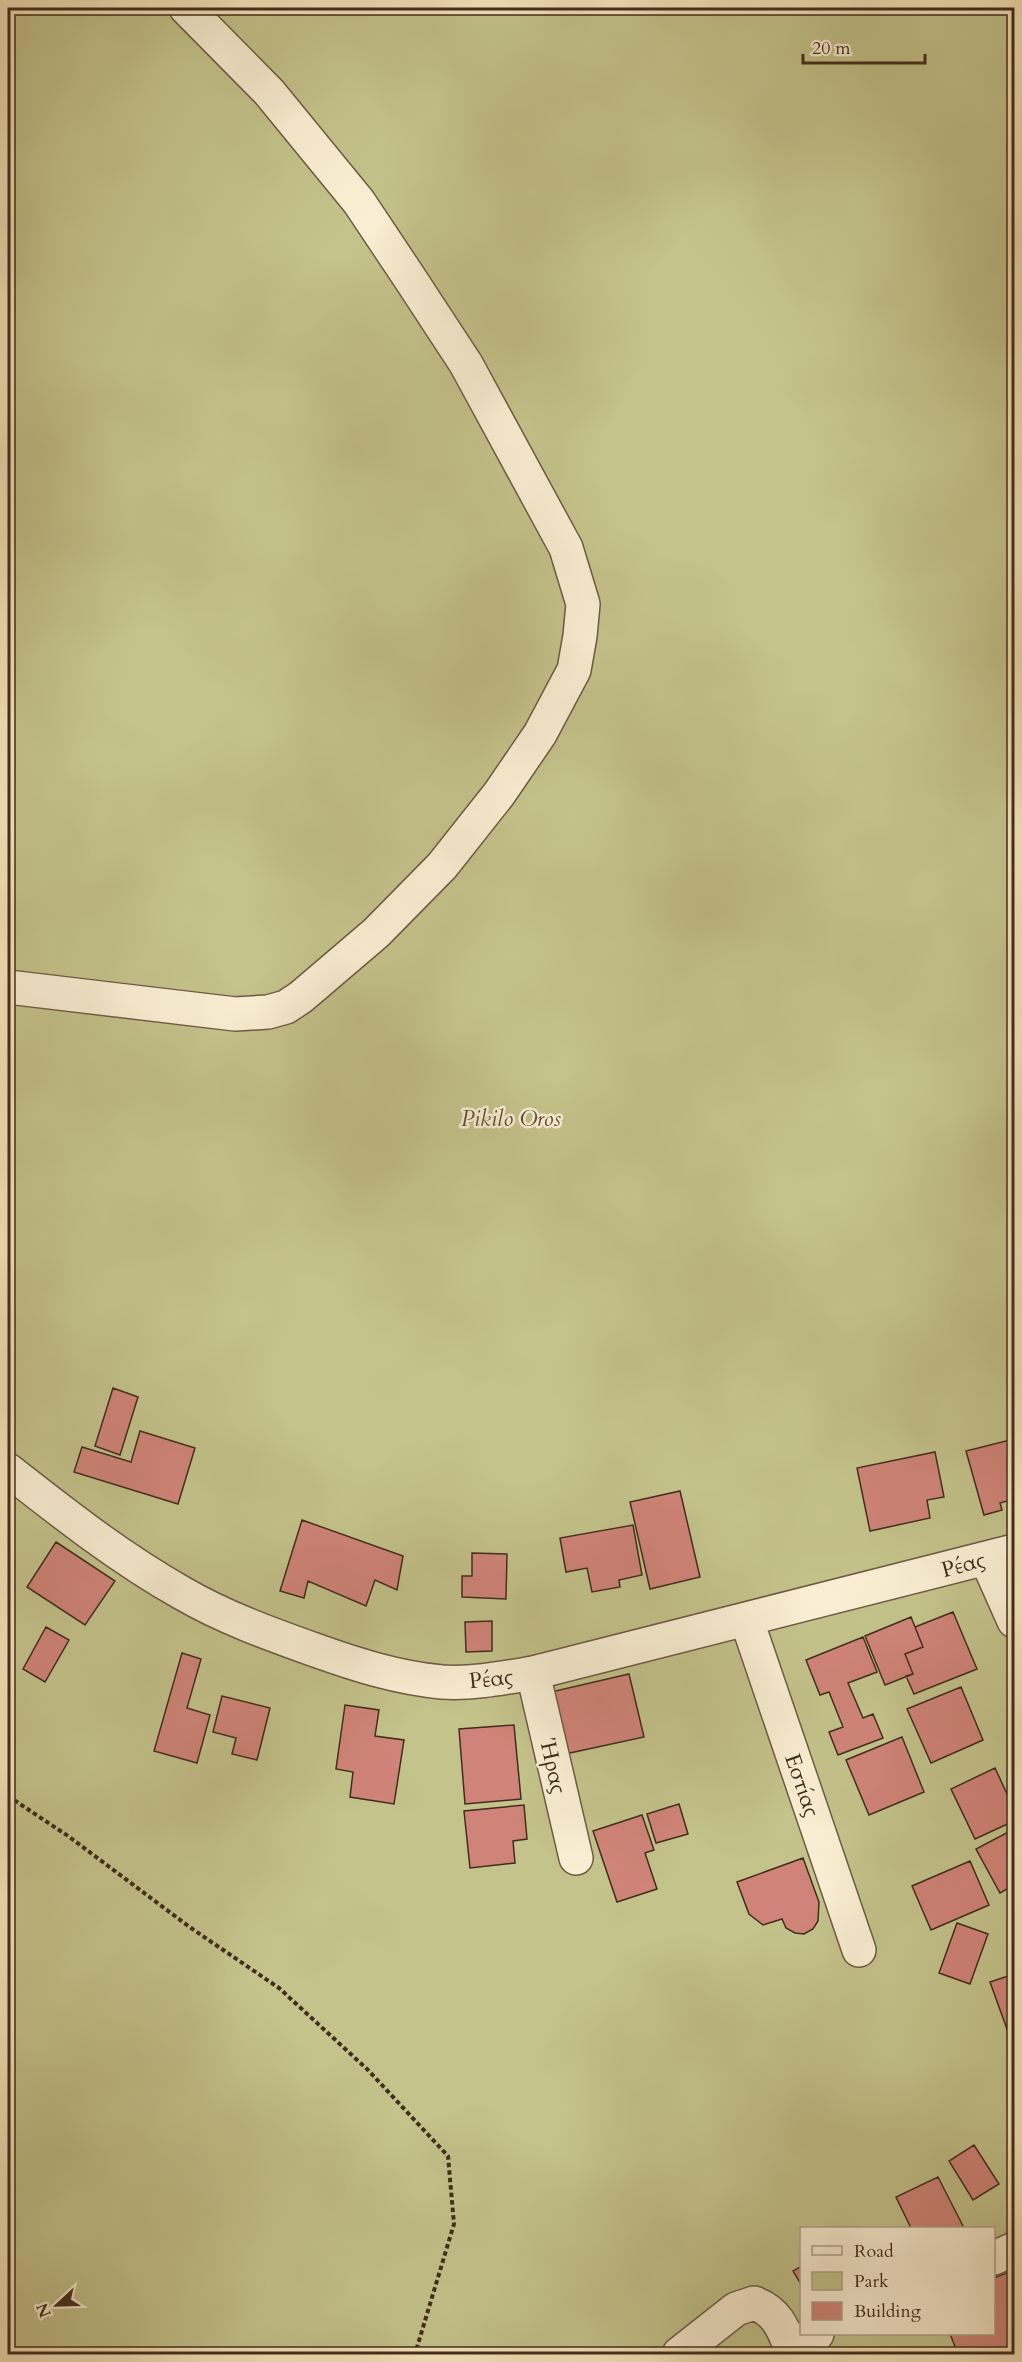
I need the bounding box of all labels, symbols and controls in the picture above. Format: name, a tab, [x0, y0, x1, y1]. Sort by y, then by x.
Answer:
scale bar	[803, 27, 924, 65]
text: 20 m	[812, 36, 851, 61]
park label: Pikilo Oros	[461, 1104, 561, 1134]
street label: Ρέας	[938, 1545, 989, 1585]
street label: Ρέας	[467, 1662, 515, 1696]
street label: Ήρας	[532, 1736, 574, 1797]
street label: Εστίας	[777, 1750, 827, 1821]
legend	[800, 2227, 995, 2335]
text: Road	[854, 2239, 894, 2264]
text: Park	[854, 2269, 889, 2294]
north arrow	[27, 2275, 87, 2335]
text: Building	[854, 2299, 922, 2324]
text: N	[31, 2300, 57, 2321]

